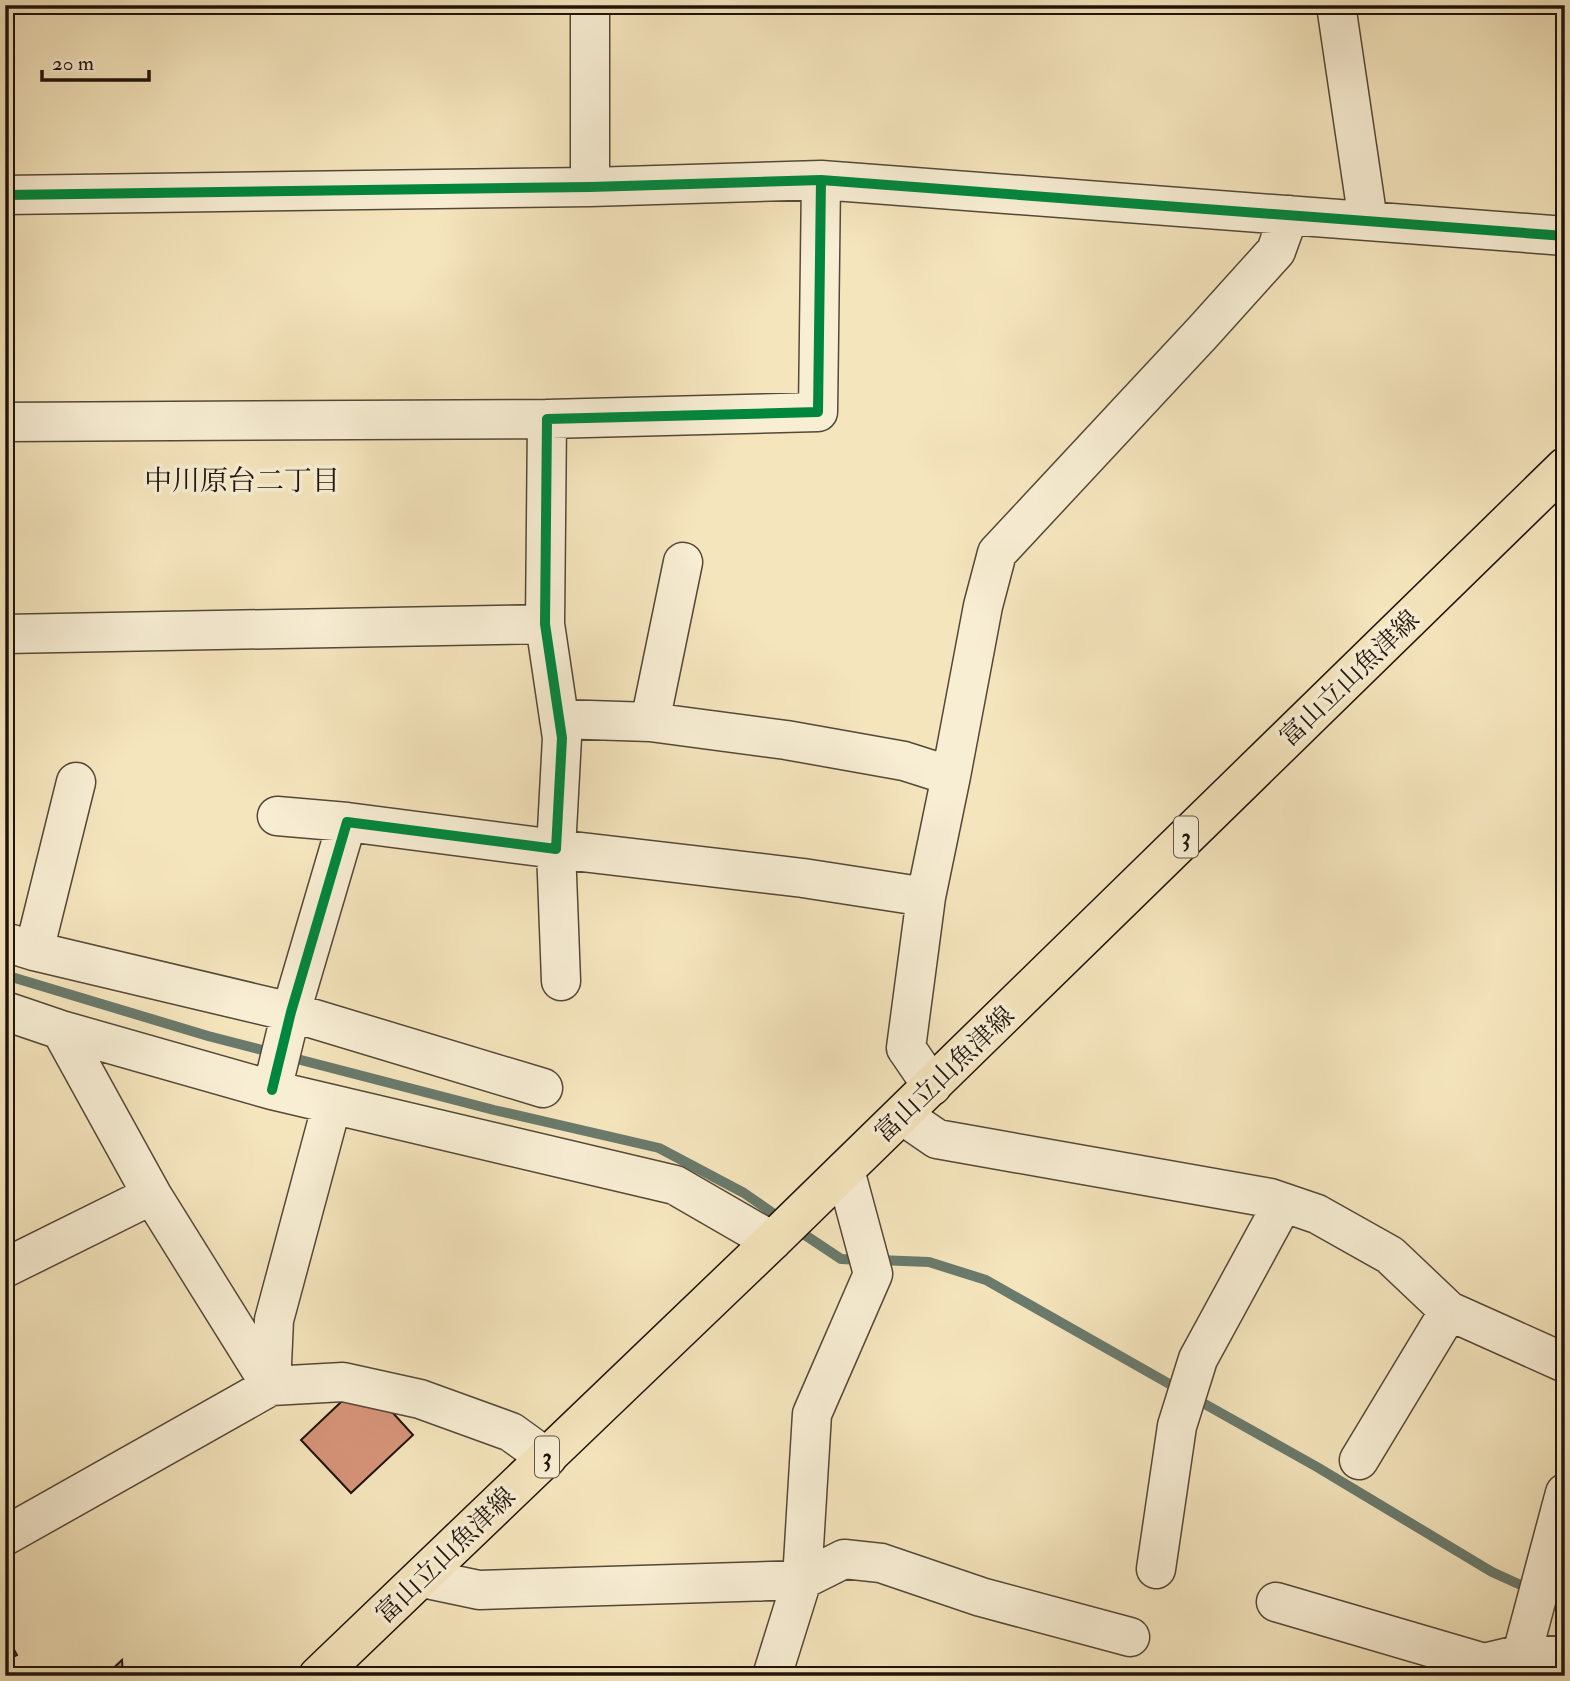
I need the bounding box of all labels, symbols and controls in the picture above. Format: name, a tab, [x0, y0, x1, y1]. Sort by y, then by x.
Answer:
scale bar	[42, 38, 149, 82]
text: 20 m	[52, 50, 94, 77]
district label: 中川原台二丁目	[144, 464, 340, 499]
street label: 富山立山魚津線	[1273, 604, 1426, 753]
road number: 3	[1174, 816, 1198, 858]
street label: 富山立山魚津線	[868, 1000, 1021, 1149]
road number: 3	[535, 1436, 559, 1478]
street label: 富山立山魚津線	[369, 1481, 522, 1630]

